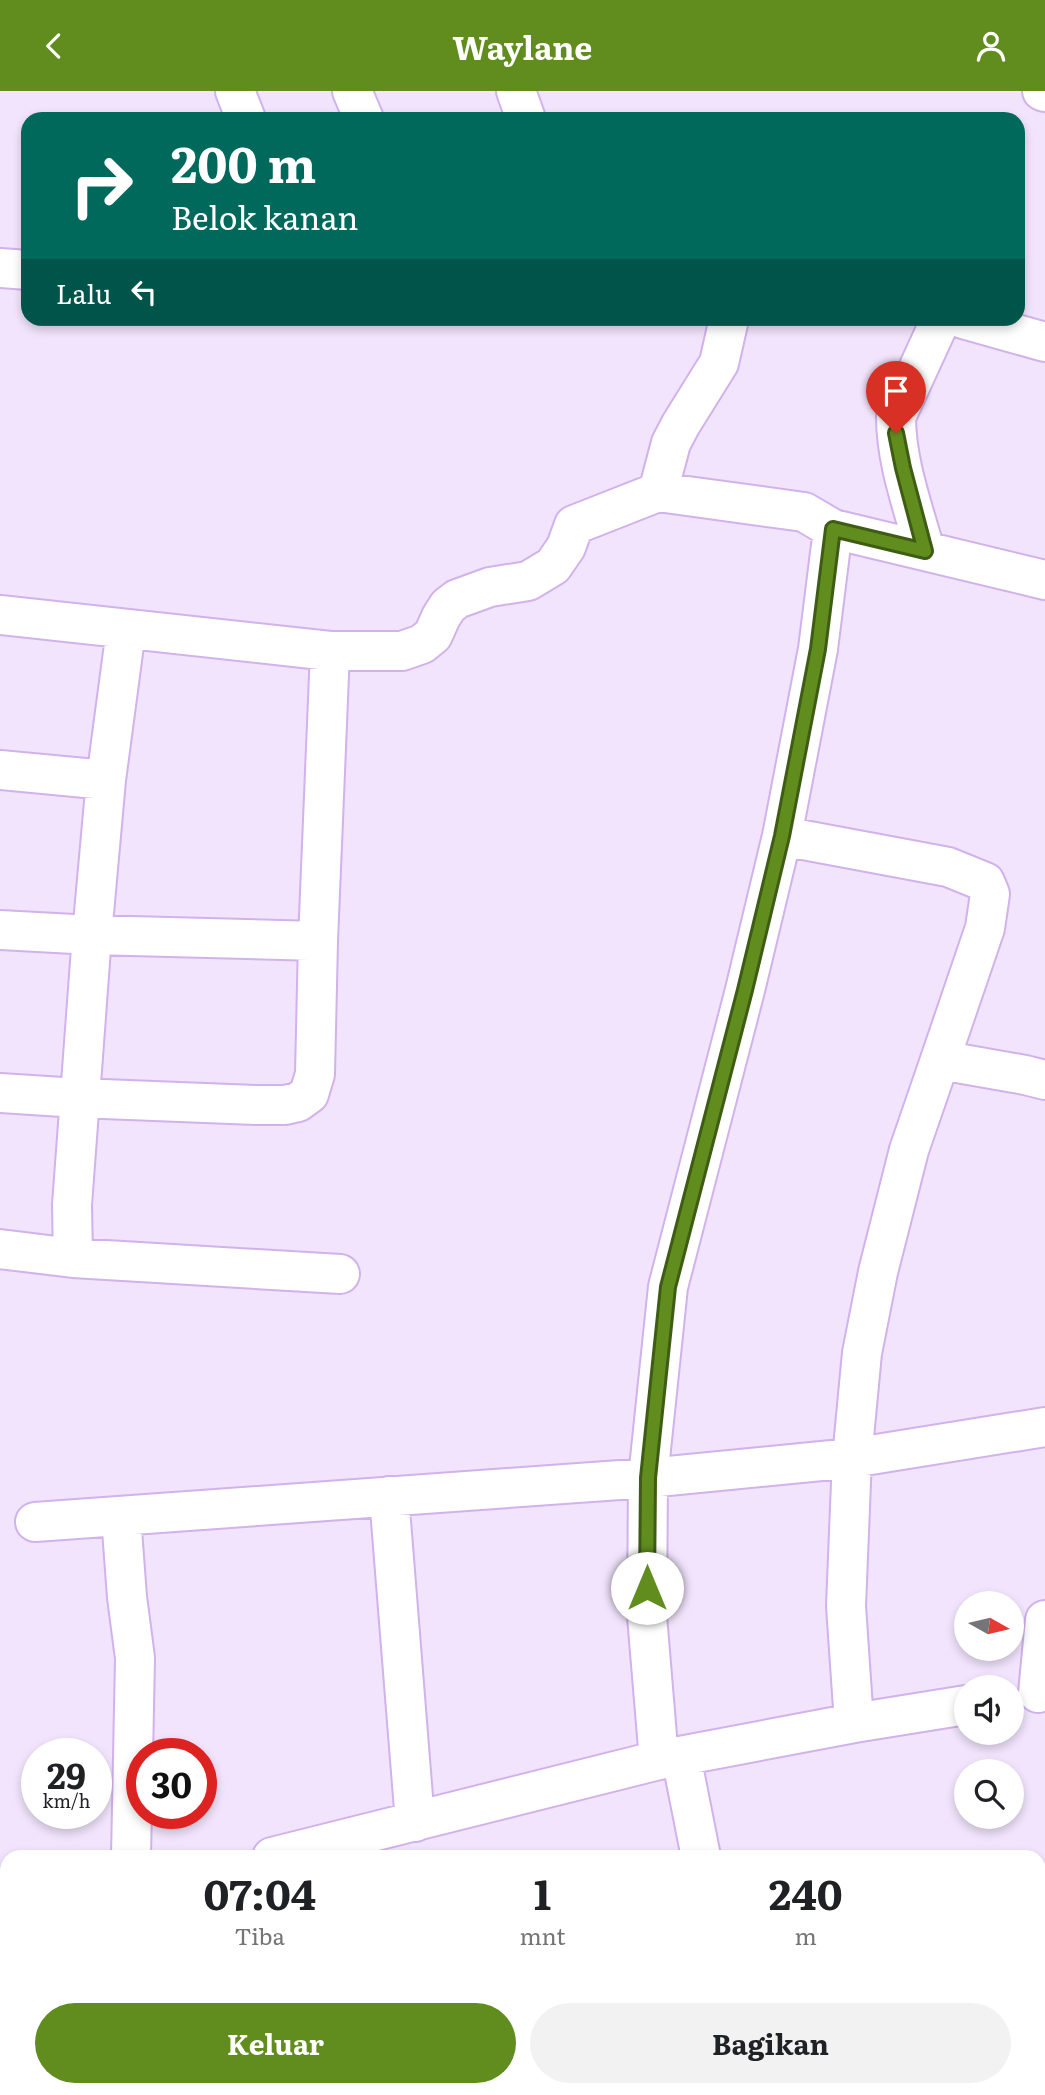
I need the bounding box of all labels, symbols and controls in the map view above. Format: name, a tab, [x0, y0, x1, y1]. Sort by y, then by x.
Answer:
text: Waylane	[453, 22, 592, 70]
icon: back	[35, 27, 73, 65]
icon: person	[972, 27, 1010, 65]
text: 200 m	[171, 125, 316, 198]
icon: right	[56, 140, 147, 231]
text: Belok kanan	[171, 192, 359, 240]
text: Lalu	[56, 273, 111, 312]
icon: left	[125, 273, 163, 311]
pin	[866, 361, 926, 433]
icon: arrive	[877, 372, 915, 410]
position arrow	[610, 1551, 684, 1625]
north arrow	[954, 1591, 1024, 1661]
map controls	[954, 1591, 1024, 1829]
button: sound	[954, 1675, 1024, 1745]
speed limit sign: 30	[126, 1738, 217, 1829]
text: 29	[47, 1748, 86, 1800]
button: search	[954, 1759, 1024, 1829]
text: km/h	[43, 1787, 90, 1814]
text: 07:04	[203, 1861, 316, 1923]
text: 1	[534, 1861, 551, 1923]
text: 240	[769, 1861, 843, 1923]
text: Tiba	[235, 1918, 285, 1952]
text: mnt	[520, 1918, 565, 1952]
text: m	[795, 1918, 817, 1952]
button: Keluar	[35, 2003, 516, 2083]
button: Bagikan	[530, 2003, 1011, 2083]

